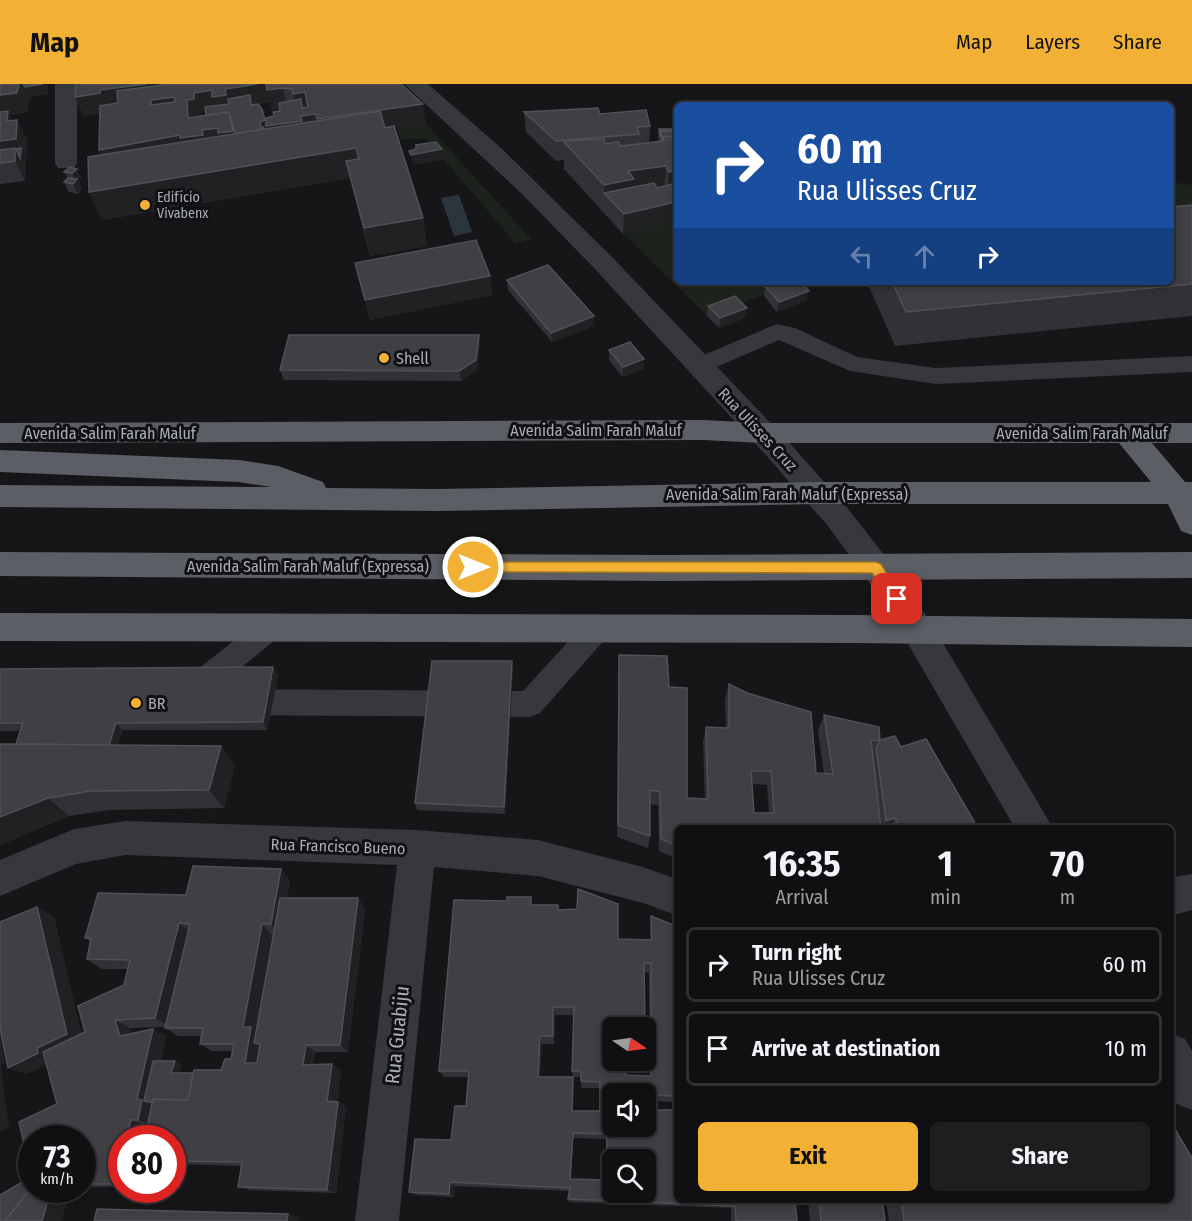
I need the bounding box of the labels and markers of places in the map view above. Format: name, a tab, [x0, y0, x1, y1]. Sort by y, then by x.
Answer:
place label: Edifício Vivabenx	[157, 189, 209, 222]
marker: Edifício Vivabenx	[138, 198, 152, 212]
place label: Shell	[396, 349, 429, 368]
marker: Shell	[377, 351, 391, 365]
pin	[871, 573, 922, 624]
place label: BR	[148, 694, 166, 713]
marker: BR	[129, 696, 143, 710]

